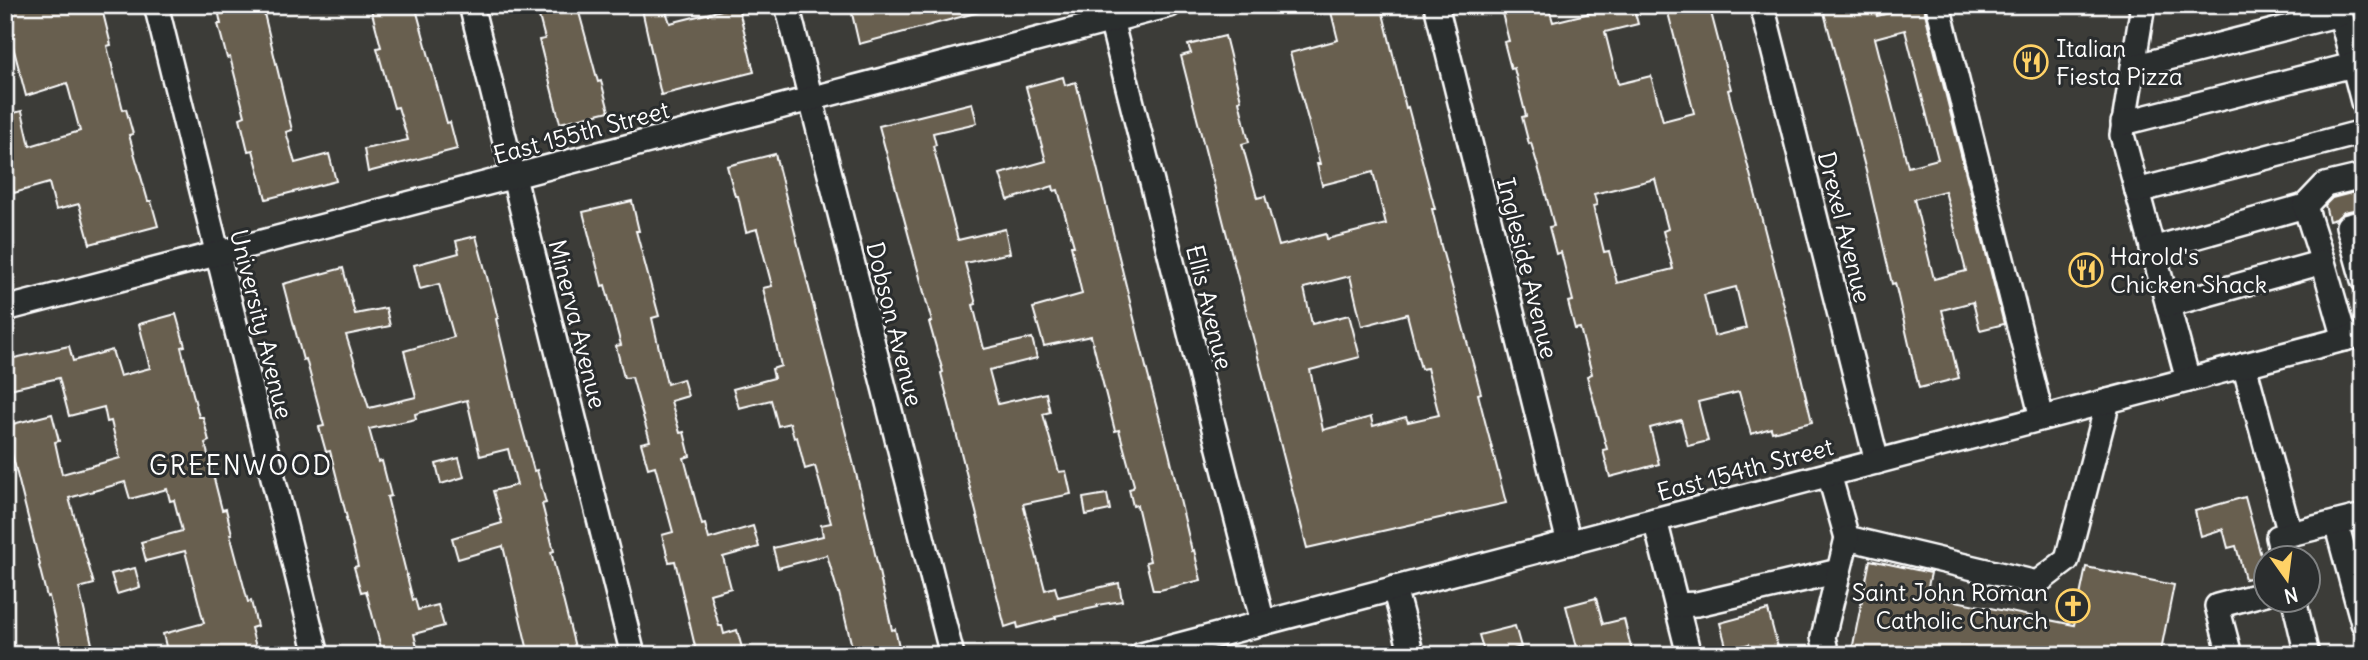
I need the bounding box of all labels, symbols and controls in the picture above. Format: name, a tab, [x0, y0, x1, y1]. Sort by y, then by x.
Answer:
place label: Italian Fiesta Pizza	[2056, 33, 2183, 91]
restaurant icon: Italian Fiesta Pizza	[2012, 43, 2050, 81]
street label: East 155th Street	[490, 94, 672, 170]
street label: Drexel Avenue	[1812, 148, 1878, 306]
street label: Ingleside Avenue	[1491, 174, 1565, 362]
street label: University Avenue	[224, 226, 300, 422]
street label: Minerva Avenue	[543, 237, 613, 411]
street label: Dobson Avenue	[860, 239, 930, 409]
place label: Harold's Chicken Shack	[2110, 241, 2267, 299]
street label: Ellis Avenue	[1180, 242, 1240, 372]
restaurant icon: Harold's Chicken Shack	[2067, 251, 2105, 289]
street label: East 154th Street	[1654, 431, 1836, 507]
district label: GREENWOOD	[149, 449, 333, 482]
north arrow	[2252, 544, 2322, 614]
place label: Saint John Roman Catholic Church	[1852, 577, 2048, 635]
text: N	[2282, 582, 2300, 609]
church icon: Saint John Roman Catholic Church	[2054, 587, 2092, 625]

